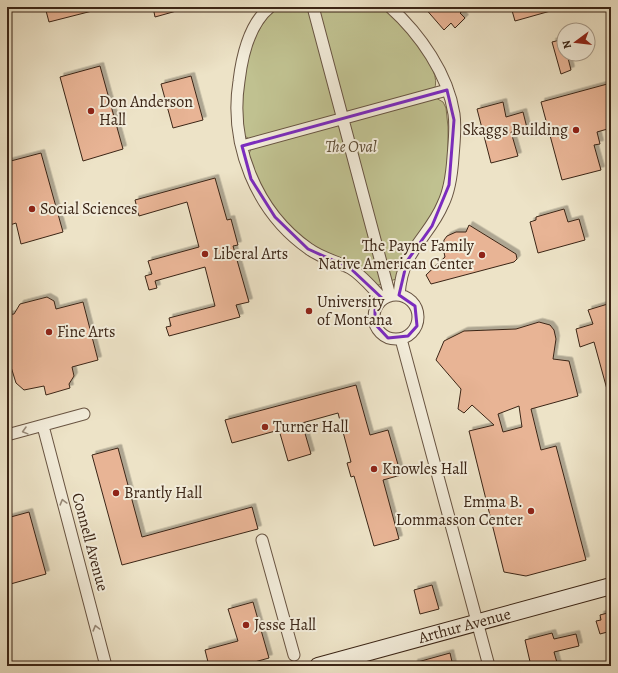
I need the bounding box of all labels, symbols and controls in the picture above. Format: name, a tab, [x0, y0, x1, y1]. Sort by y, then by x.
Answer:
north arrow	[556, 22, 596, 62]
text: N	[559, 39, 575, 50]
place label: Don Anderson Hall	[99, 91, 193, 131]
marker: Don Anderson Hall	[86, 106, 96, 116]
place label: Skaggs Building	[462, 119, 568, 141]
marker: Skaggs Building	[571, 125, 581, 135]
park label: The Oval	[325, 136, 377, 158]
place label: Social Sciences	[40, 198, 138, 220]
marker: Social Sciences	[27, 204, 37, 214]
place label: The Payne Family Native American Center	[318, 235, 475, 275]
place label: Liberal Arts	[213, 243, 288, 265]
marker: Liberal Arts	[200, 249, 210, 259]
marker: The Payne Family Native American Center	[477, 250, 487, 260]
place label: University of Montana	[317, 291, 393, 331]
marker: University of Montana	[304, 306, 314, 316]
place label: Fine Arts	[57, 321, 115, 343]
marker: Fine Arts	[44, 327, 54, 337]
place label: Turner Hall	[273, 416, 348, 438]
marker: Turner Hall	[260, 422, 270, 432]
one-way arrow	[22, 426, 28, 434]
place label: Knowles Hall	[382, 458, 468, 480]
marker: Knowles Hall	[369, 464, 379, 474]
place label: Brantly Hall	[124, 482, 202, 504]
marker: Brantly Hall	[111, 488, 121, 498]
street label: Connell Avenue	[66, 490, 114, 594]
place label: Emma B. Lommasson Center	[396, 491, 523, 531]
one-way arrow	[59, 499, 68, 506]
marker: Emma B. Lommasson Center	[526, 506, 536, 516]
street label: Arthur Avenue	[415, 603, 513, 649]
place label: Jesse Hall	[254, 614, 316, 636]
marker: Jesse Hall	[241, 620, 251, 630]
one-way arrow	[92, 625, 101, 632]

